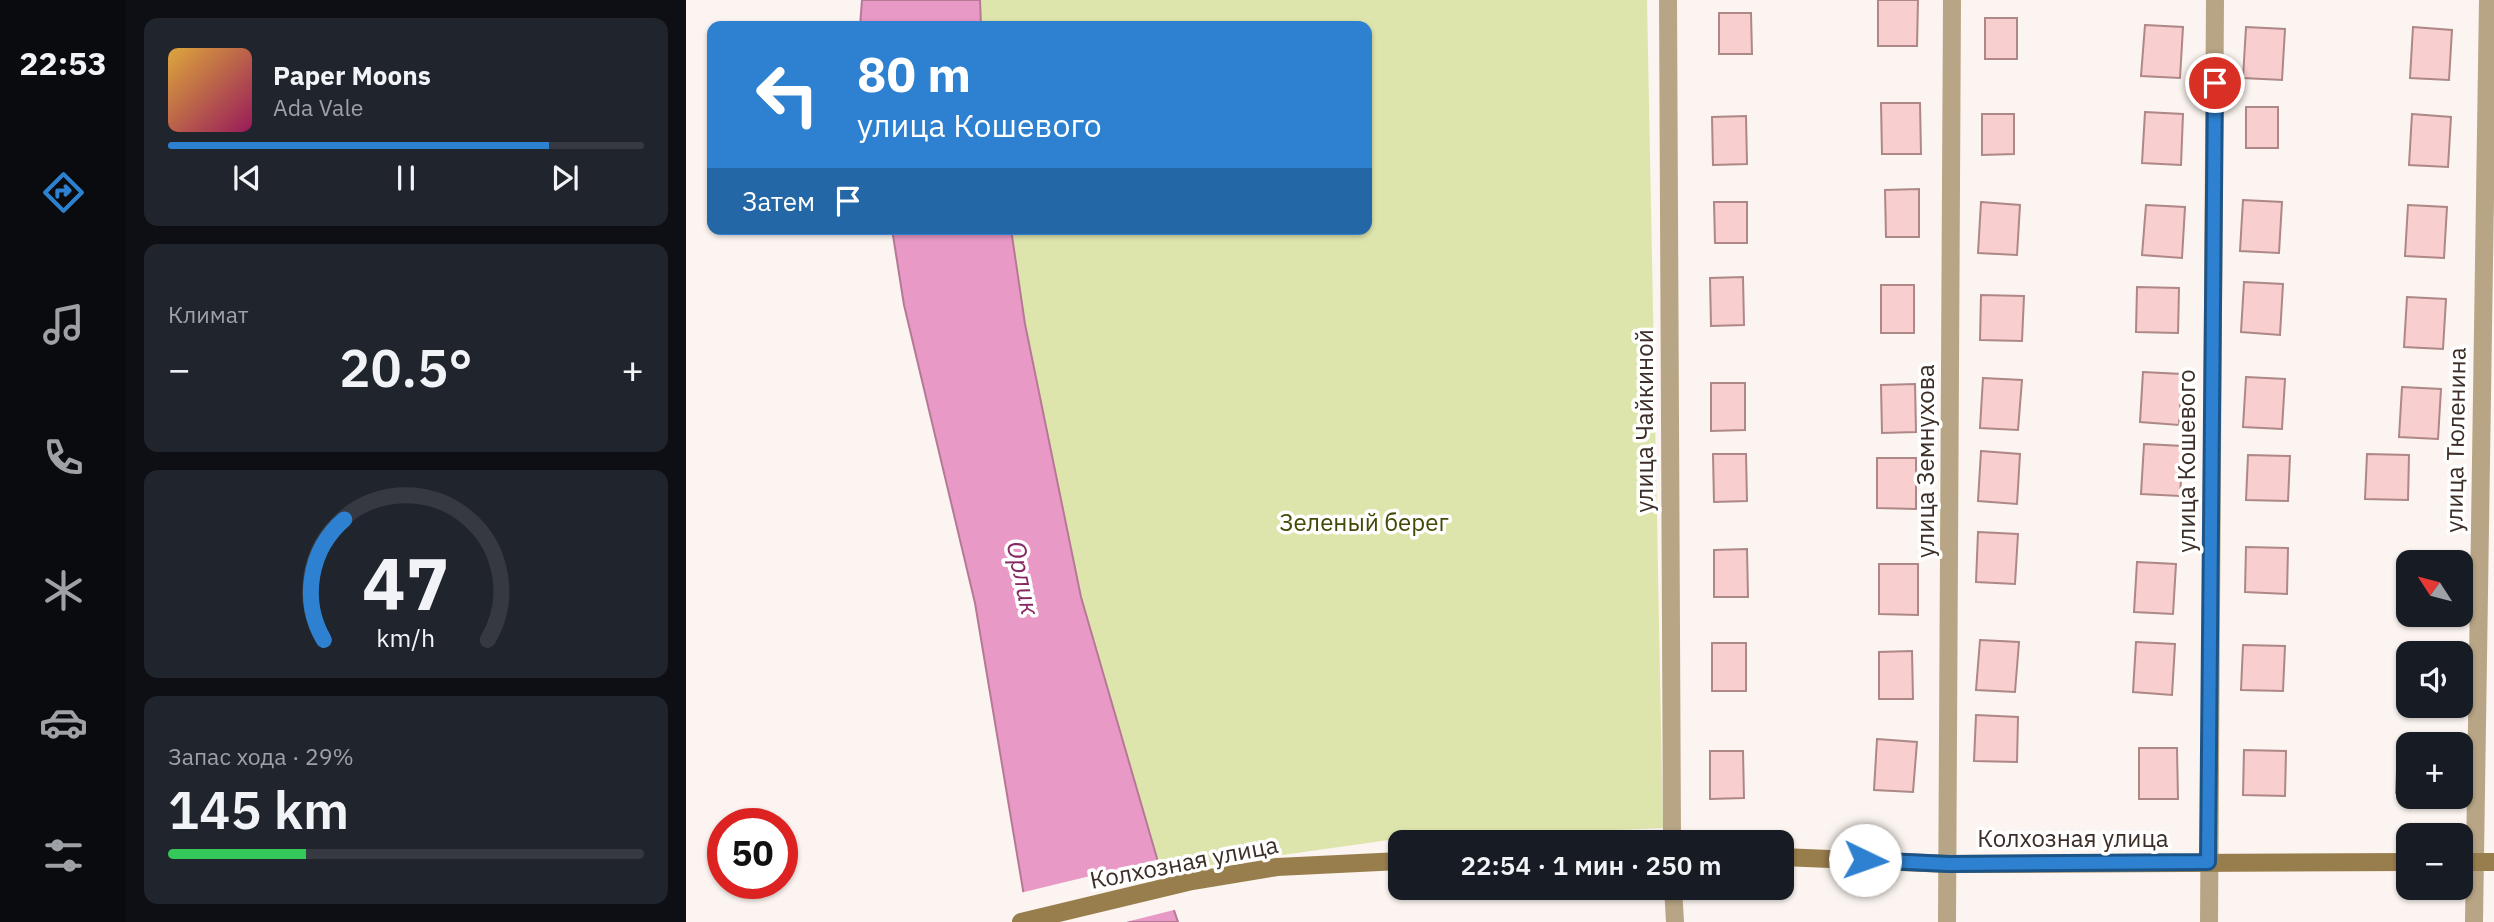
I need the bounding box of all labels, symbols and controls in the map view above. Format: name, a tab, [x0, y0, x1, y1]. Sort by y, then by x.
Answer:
text: 22:53	[19, 42, 107, 84]
text: 80 m	[857, 42, 971, 105]
icon: left	[742, 49, 833, 140]
pin	[2185, 53, 2245, 113]
text: Paper Moons	[273, 58, 431, 92]
icon: arrive	[2196, 64, 2234, 102]
text: Ada Vale	[273, 92, 363, 122]
text: улица Кошевого	[857, 104, 1102, 146]
icon: previous	[228, 159, 266, 197]
icon: pause	[387, 159, 425, 197]
icon: next	[546, 159, 584, 197]
icon: directions	[39, 168, 88, 217]
icon: arrive	[829, 182, 867, 220]
text: Затем	[742, 184, 815, 218]
text: Климат	[168, 299, 249, 329]
icon: music	[39, 300, 88, 349]
street label: улица Чайкиной	[1628, 329, 1660, 513]
text: 20.5°	[339, 334, 473, 401]
text: −	[168, 344, 191, 393]
text: +	[621, 344, 644, 393]
street label: улица Тюленина	[2437, 347, 2473, 533]
street label: улица Земнухова	[1909, 364, 1941, 558]
street label: улица Кошевого	[2170, 369, 2202, 553]
icon: phone	[39, 433, 88, 482]
park label: Зеленый берег	[1279, 506, 1449, 538]
text: 47	[362, 535, 450, 630]
water label: Орлик	[1000, 538, 1049, 619]
north arrow	[2396, 550, 2473, 626]
map controls	[2396, 550, 2473, 900]
icon: climate	[39, 566, 88, 615]
text: km/h	[377, 621, 435, 654]
button: sound	[2396, 641, 2473, 718]
icon: car	[39, 698, 88, 747]
button: +	[2396, 732, 2473, 809]
text: Запас хода · 29%	[168, 741, 354, 771]
text: 145 km	[168, 776, 349, 843]
speed limit sign: 50	[707, 808, 798, 899]
street label: Колхозная улица	[1977, 822, 2169, 854]
position arrow	[1828, 823, 1902, 897]
button: −	[2396, 823, 2473, 900]
street label: Колхозная улица	[1087, 828, 1281, 896]
icon: filters	[39, 831, 88, 880]
text: 22:54 · 1 мин · 250 m	[1460, 848, 1722, 882]

